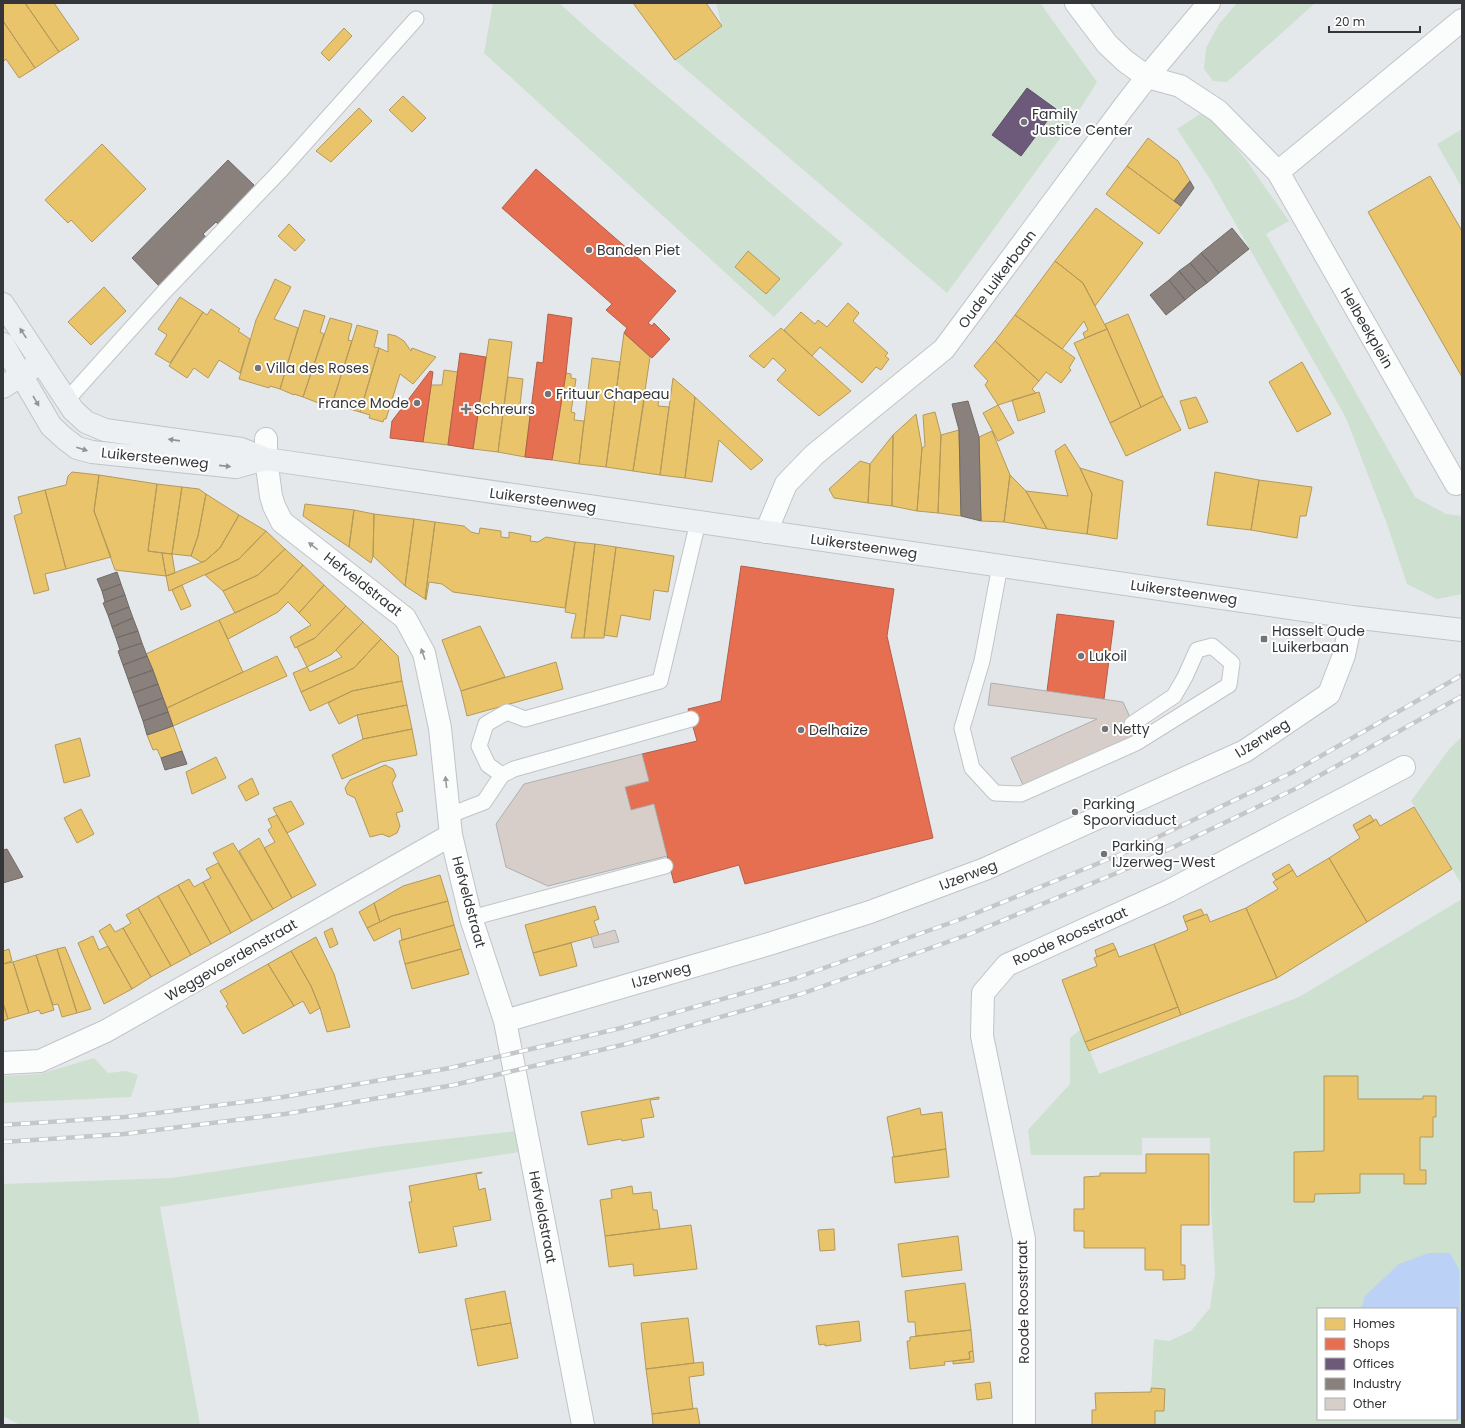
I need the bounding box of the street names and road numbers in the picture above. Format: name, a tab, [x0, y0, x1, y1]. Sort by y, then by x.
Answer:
street label: Oude Luikerbaan	[953, 226, 1041, 332]
street label: Helbeekplein	[1336, 284, 1398, 372]
street label: Luikersteenweg	[100, 442, 210, 474]
street label: Luikersteenweg	[488, 483, 598, 517]
street label: Luikersteenweg	[809, 529, 919, 563]
street label: Hefveldstraat	[320, 547, 406, 621]
street label: Luikersteenweg	[1129, 575, 1239, 609]
street label: IJzerweg	[1231, 713, 1293, 763]
street label: Hefveldstraat	[447, 854, 491, 950]
street label: IJzerweg	[936, 855, 1000, 895]
street label: Roode Roosstraat	[1009, 902, 1131, 970]
street label: Weggevoerdenstraat	[161, 914, 301, 1006]
street label: IJzerweg	[629, 957, 693, 993]
street label: Hefveldstraat	[524, 1169, 562, 1265]
street label: Roode Roosstraat	[1012, 1240, 1034, 1364]

